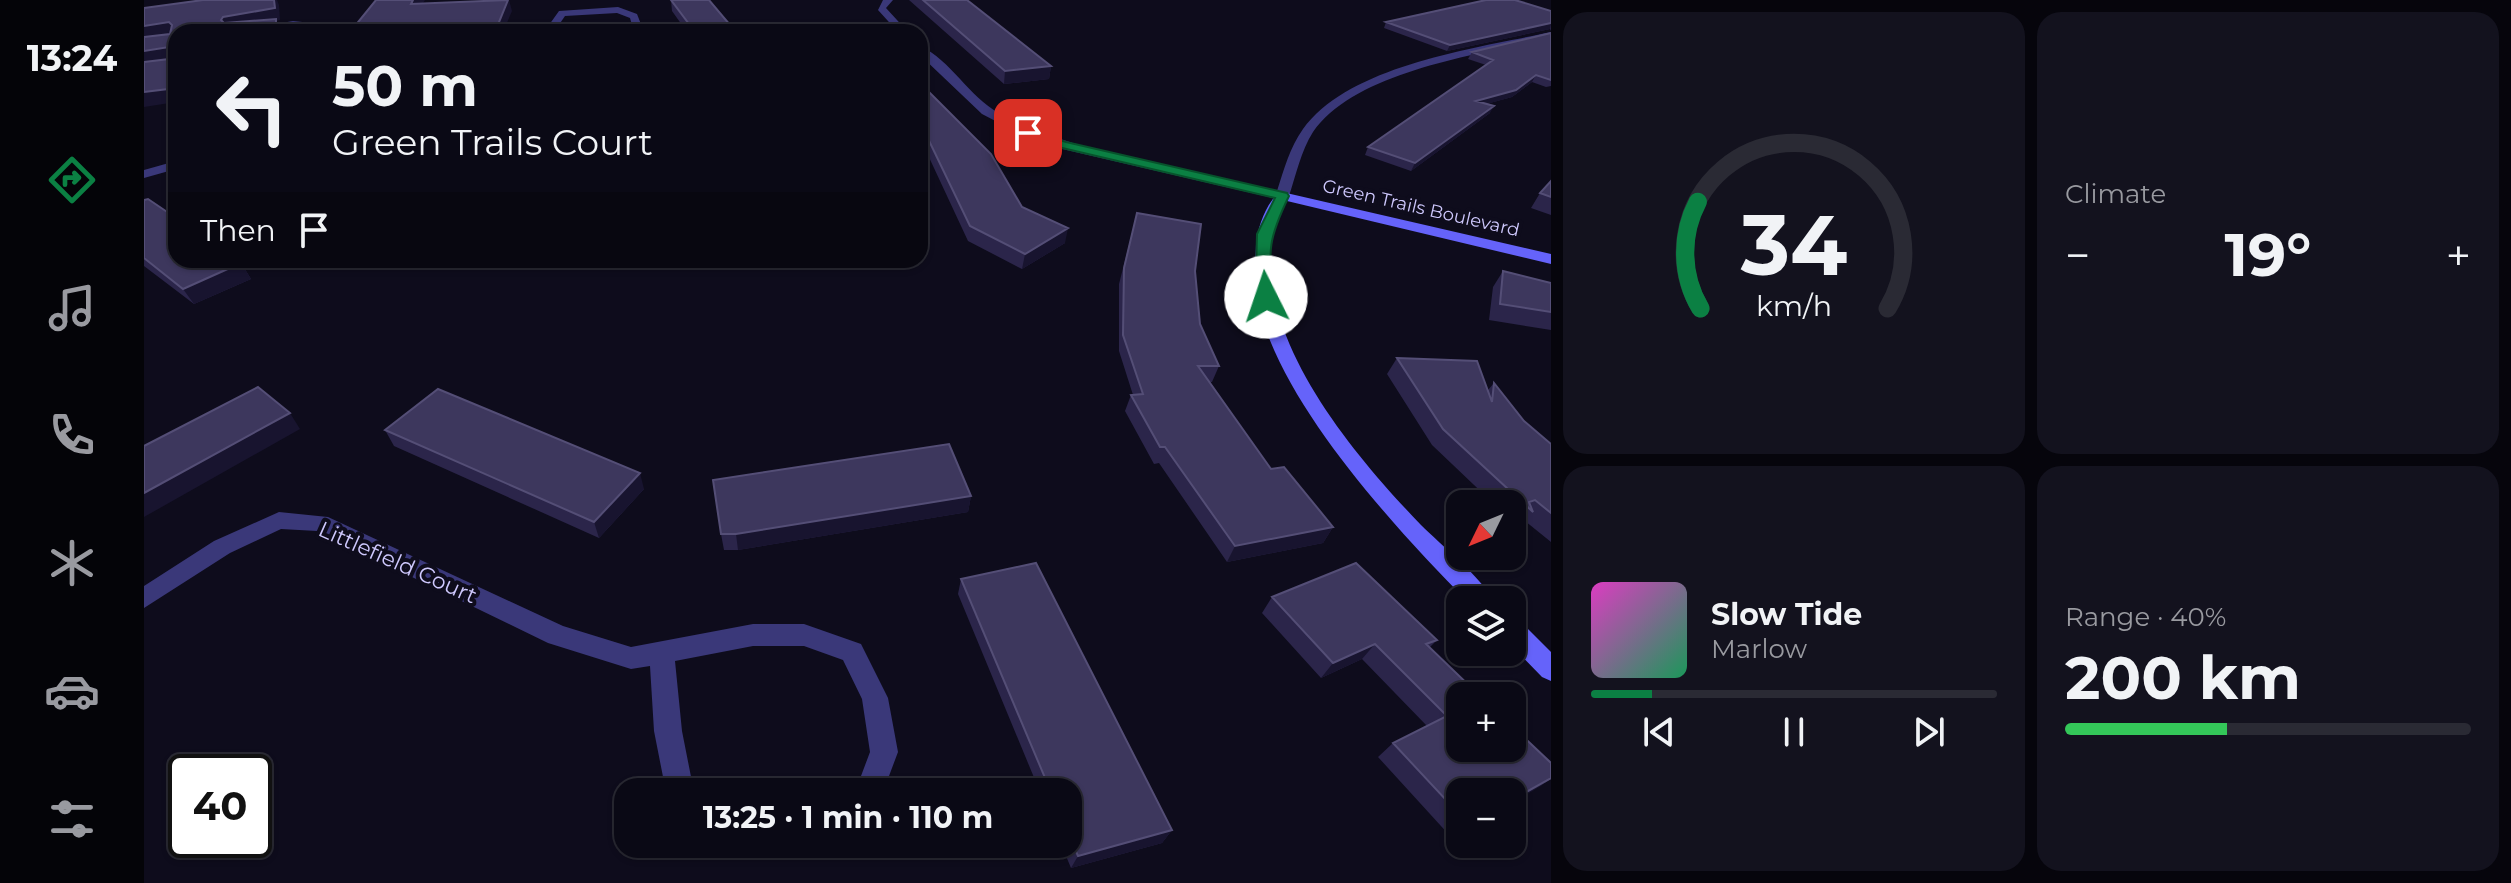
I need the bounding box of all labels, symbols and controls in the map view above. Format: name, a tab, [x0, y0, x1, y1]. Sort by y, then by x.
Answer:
text: 13:24	[27, 36, 117, 80]
text: 50 m	[332, 52, 478, 120]
icon: left	[200, 56, 304, 160]
pin	[994, 99, 1062, 167]
icon: arrive	[1006, 111, 1050, 155]
text: Green Trails Court	[332, 120, 653, 164]
icon: directions	[44, 152, 100, 208]
street label: Green Trails Boulevard	[1320, 175, 1522, 241]
text: Climate	[2065, 178, 2166, 210]
text: 34	[1740, 193, 1847, 295]
icon: arrive	[292, 208, 336, 252]
text: Then	[200, 212, 276, 249]
text: 19°	[2225, 218, 2311, 291]
text: −	[2065, 228, 2090, 282]
text: +	[2446, 228, 2471, 282]
position arrow	[1224, 255, 1308, 339]
icon: music	[44, 280, 100, 336]
text: km/h	[1756, 288, 1832, 323]
icon: phone	[44, 407, 100, 463]
north arrow	[1446, 490, 1526, 570]
map controls	[1446, 490, 1526, 858]
street label: Littlefield Court	[314, 515, 481, 609]
icon: climate	[44, 535, 100, 591]
button: layers	[1446, 586, 1526, 666]
text: Slow Tide	[1711, 596, 1862, 633]
text: Range · 40%	[2065, 601, 2226, 633]
text: Marlow	[1711, 633, 1807, 665]
text: 200 km	[2065, 641, 2301, 714]
icon: car	[44, 663, 100, 719]
button: +	[1446, 682, 1526, 762]
icon: previous	[1637, 710, 1681, 754]
icon: pause	[1772, 710, 1816, 754]
icon: next	[1907, 710, 1951, 754]
speed limit sign: 40	[168, 754, 272, 858]
button: −	[1446, 778, 1526, 858]
icon: filters	[44, 791, 100, 847]
text: 13:25 · 1 min · 110 m	[703, 799, 993, 836]

